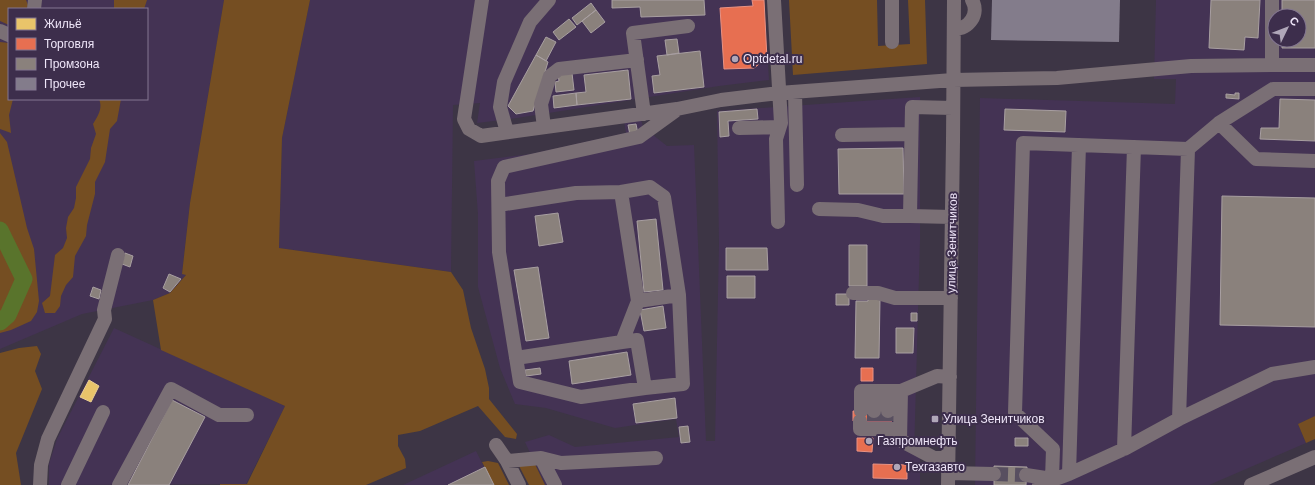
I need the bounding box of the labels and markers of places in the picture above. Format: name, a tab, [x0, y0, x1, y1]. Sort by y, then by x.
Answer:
place label: Optdetal.ru	[743, 52, 802, 66]
marker: Optdetal.ru	[730, 54, 740, 64]
place label: Улица Зенитчиков	[943, 412, 1045, 426]
marker: Улица Зенитчиков	[930, 414, 940, 424]
place label: Газпромнефть	[877, 434, 958, 448]
marker: Газпромнефть	[864, 436, 874, 446]
place label: Техгазавто	[905, 460, 965, 474]
marker: Техгазавто	[892, 462, 902, 472]

